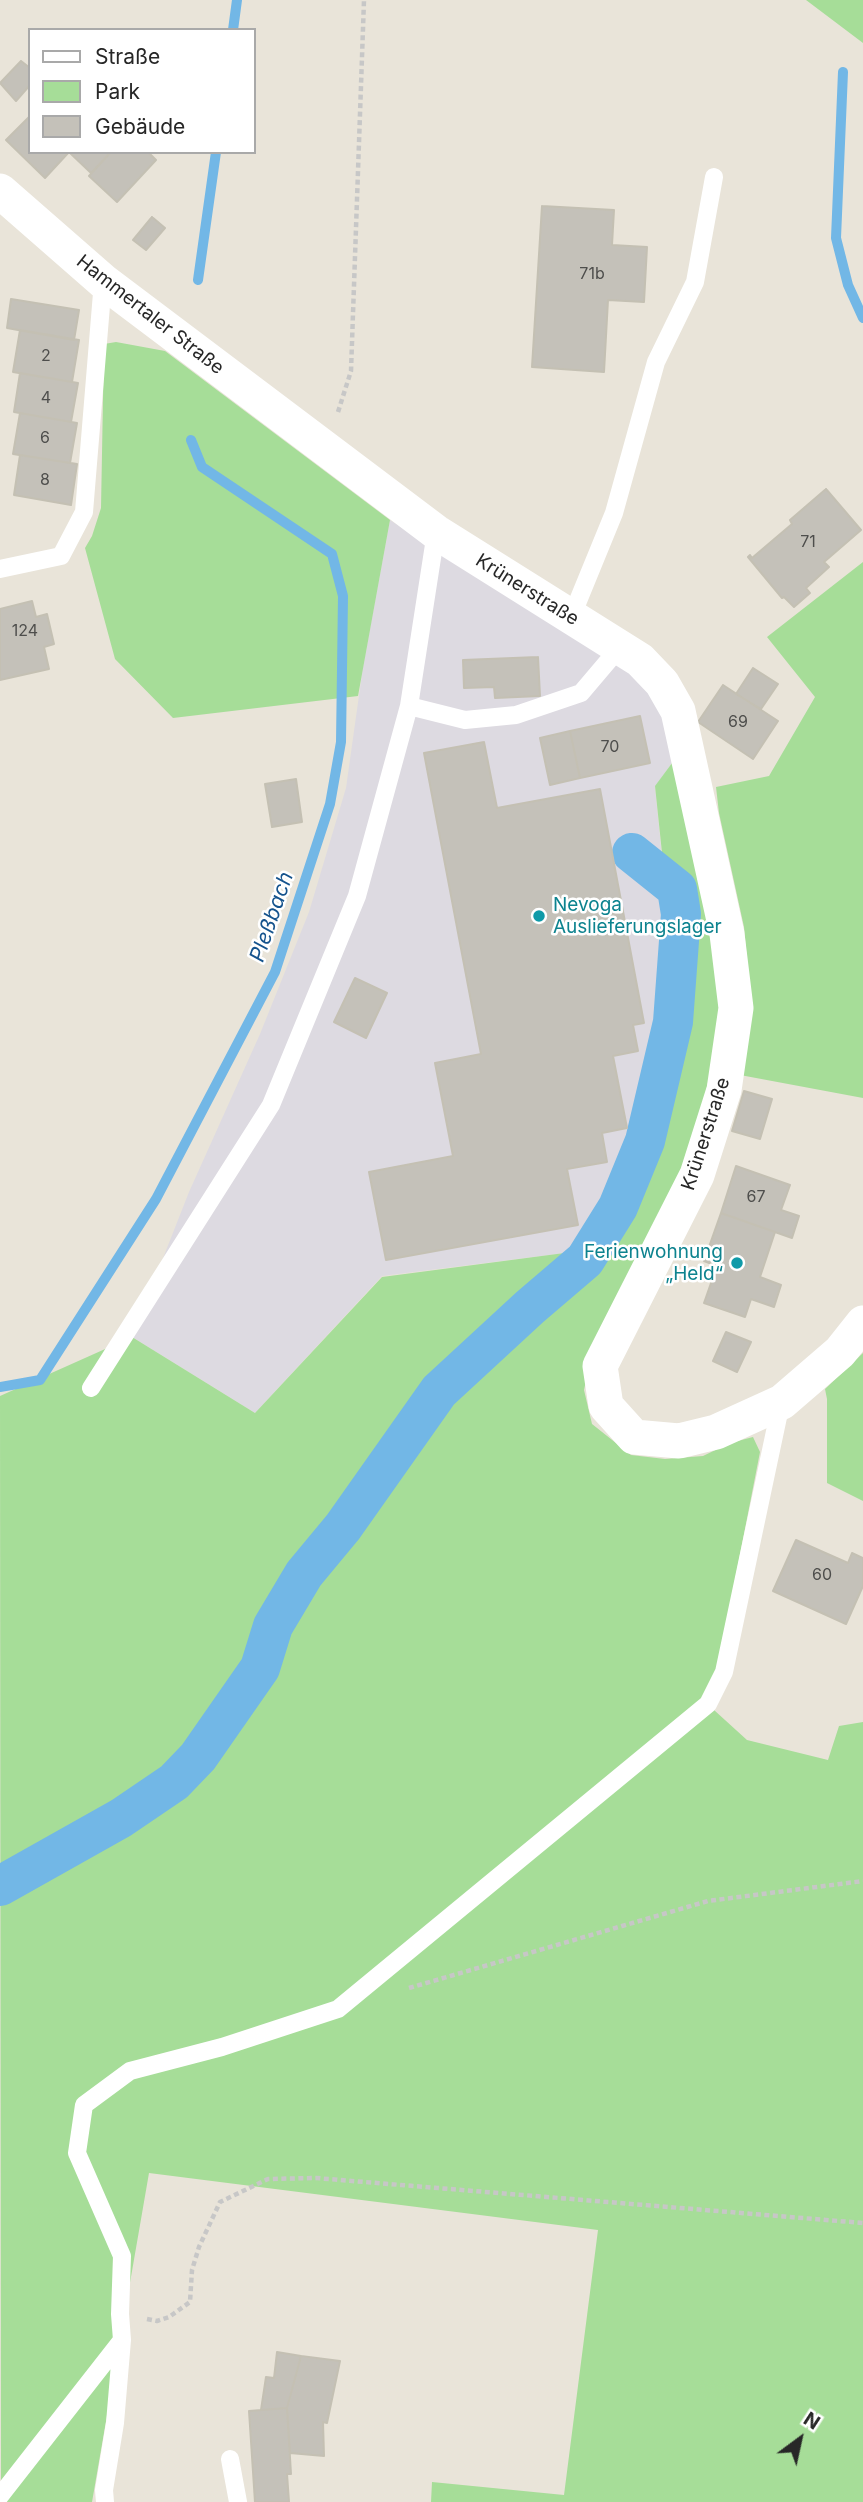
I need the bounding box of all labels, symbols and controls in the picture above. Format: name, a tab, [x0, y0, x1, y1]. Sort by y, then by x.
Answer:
legend	[28, 28, 256, 154]
text: Straße	[95, 44, 160, 69]
text: Park	[95, 79, 140, 104]
text: Gebäude	[95, 114, 185, 139]
street label: Hammertaler Straße	[72, 250, 228, 380]
house number: 71b	[579, 264, 605, 284]
house number: 2	[41, 346, 51, 366]
house number: 4	[41, 388, 51, 408]
house number: 6	[40, 428, 50, 448]
house number: 8	[40, 470, 50, 490]
house number: 71	[800, 532, 816, 552]
street label: Krünerstraße	[471, 549, 583, 631]
house number: 124	[12, 621, 38, 641]
house number: 69	[728, 712, 748, 732]
house number: 70	[601, 737, 619, 757]
water label: Pleßbach	[245, 869, 299, 965]
place label: Nevoga Auslieferungslager	[553, 894, 722, 938]
marker: Nevoga Auslieferungslager	[531, 908, 547, 924]
street label: Krünerstraße	[677, 1075, 735, 1193]
house number: 67	[747, 1187, 765, 1207]
place label: Ferienwohnung „Held“	[584, 1241, 723, 1285]
marker: Ferienwohnung „Held“	[729, 1255, 745, 1271]
house number: 60	[812, 1565, 832, 1585]
north arrow	[765, 2404, 835, 2474]
text: N	[799, 2407, 824, 2435]

